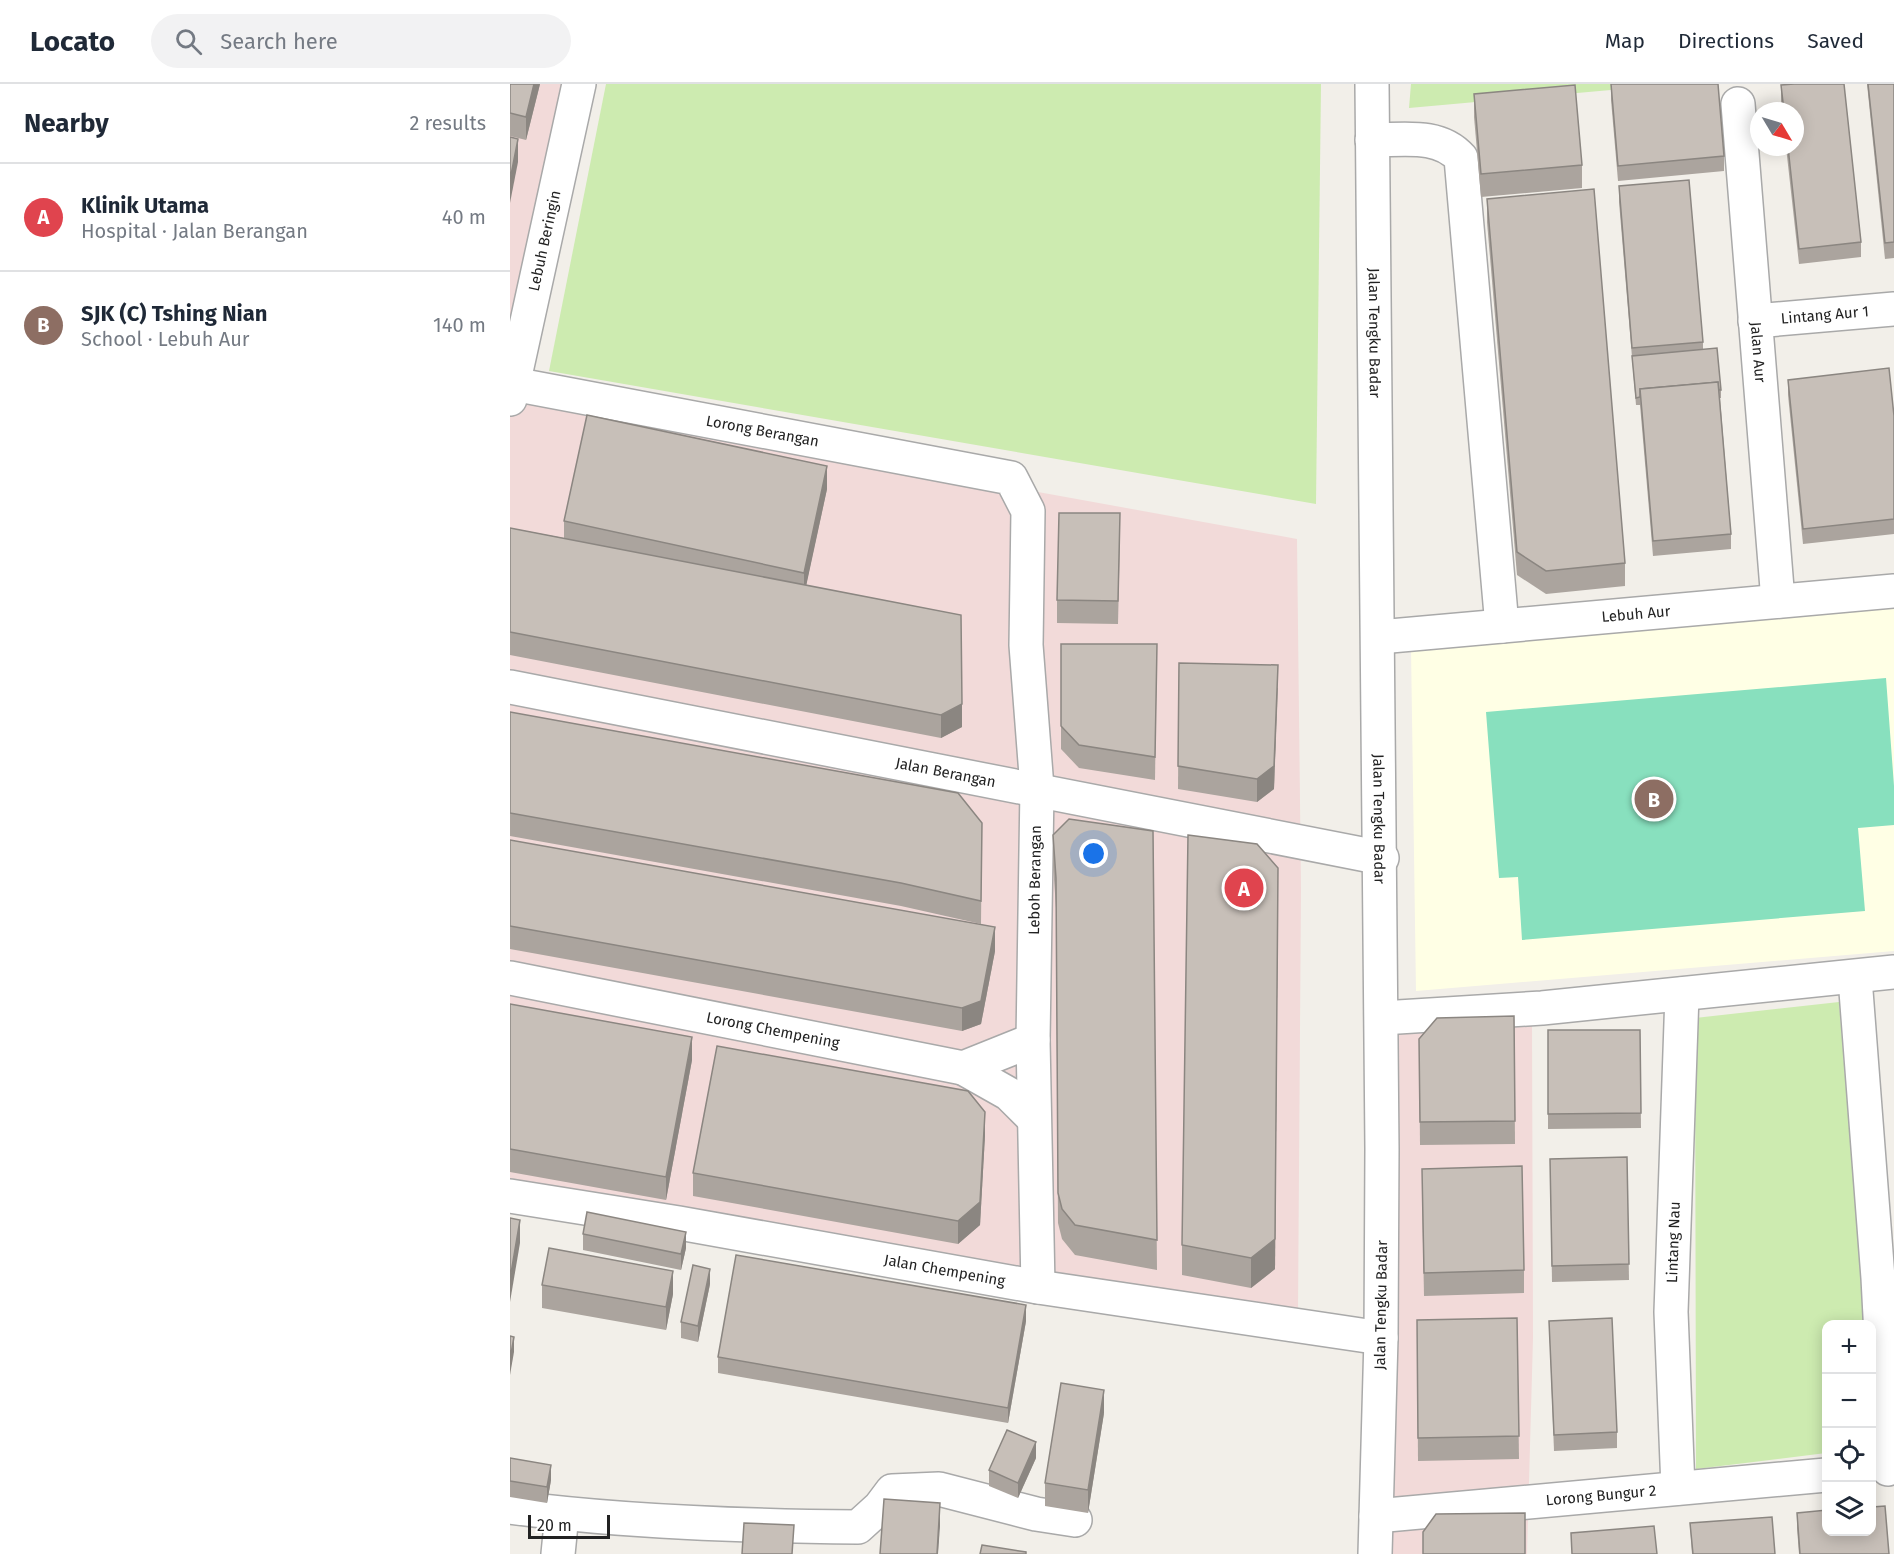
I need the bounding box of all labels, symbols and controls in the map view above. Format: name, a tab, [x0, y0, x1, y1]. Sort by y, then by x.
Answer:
search box	[151, 14, 571, 68]
text: Locato	[30, 25, 115, 58]
icon: search	[172, 25, 205, 58]
text: Search here	[220, 28, 338, 55]
text: Map	[1605, 28, 1645, 54]
text: Directions	[1678, 28, 1774, 54]
text: Saved	[1807, 28, 1864, 54]
north arrow	[1750, 102, 1804, 156]
text: Nearby	[24, 108, 109, 139]
text: 2 results	[409, 111, 486, 135]
street label: Lebuh Beringin	[525, 189, 564, 293]
text: Klinik Utama	[81, 192, 209, 219]
text: A	[38, 205, 49, 229]
text: 40 m	[442, 205, 486, 229]
text: Hospital · Jalan Berangan	[81, 219, 308, 243]
street label: Jalan Tengku Badar	[1365, 268, 1384, 398]
text: SJK (C) Tshing Nian	[81, 300, 268, 327]
street label: Lintang Aur 1	[1780, 302, 1869, 328]
text: B	[37, 313, 50, 337]
text: 140 m	[433, 313, 486, 337]
street label: Jalan Aur	[1747, 321, 1769, 384]
text: School · Lebuh Aur	[81, 327, 250, 351]
street label: Lorong Berangan	[705, 412, 821, 451]
street label: Lebuh Aur	[1601, 602, 1671, 626]
street label: Jalan Berangan	[894, 754, 997, 791]
street label: Jalan Tengku Badar	[1369, 754, 1389, 884]
pin: B	[1634, 776, 1674, 822]
street label: Leboh Berangan	[1025, 825, 1045, 935]
your location	[1079, 839, 1108, 868]
pin: A	[1224, 866, 1264, 910]
street label: Lorong Chempening	[705, 1008, 841, 1052]
street label: Lintang Nau	[1663, 1201, 1684, 1283]
street label: Jalan Tengku Badar	[1371, 1240, 1391, 1370]
street label: Jalan Chempening	[883, 1251, 1007, 1290]
map controls	[1822, 1320, 1876, 1536]
button: +	[1822, 1320, 1876, 1374]
button: −	[1822, 1374, 1876, 1428]
button: locate	[1822, 1428, 1876, 1482]
street label: Lorong Bungur 2	[1545, 1482, 1657, 1509]
button: layers	[1822, 1482, 1876, 1536]
scale bar	[528, 1512, 610, 1540]
text: 20 m	[537, 1516, 572, 1535]

